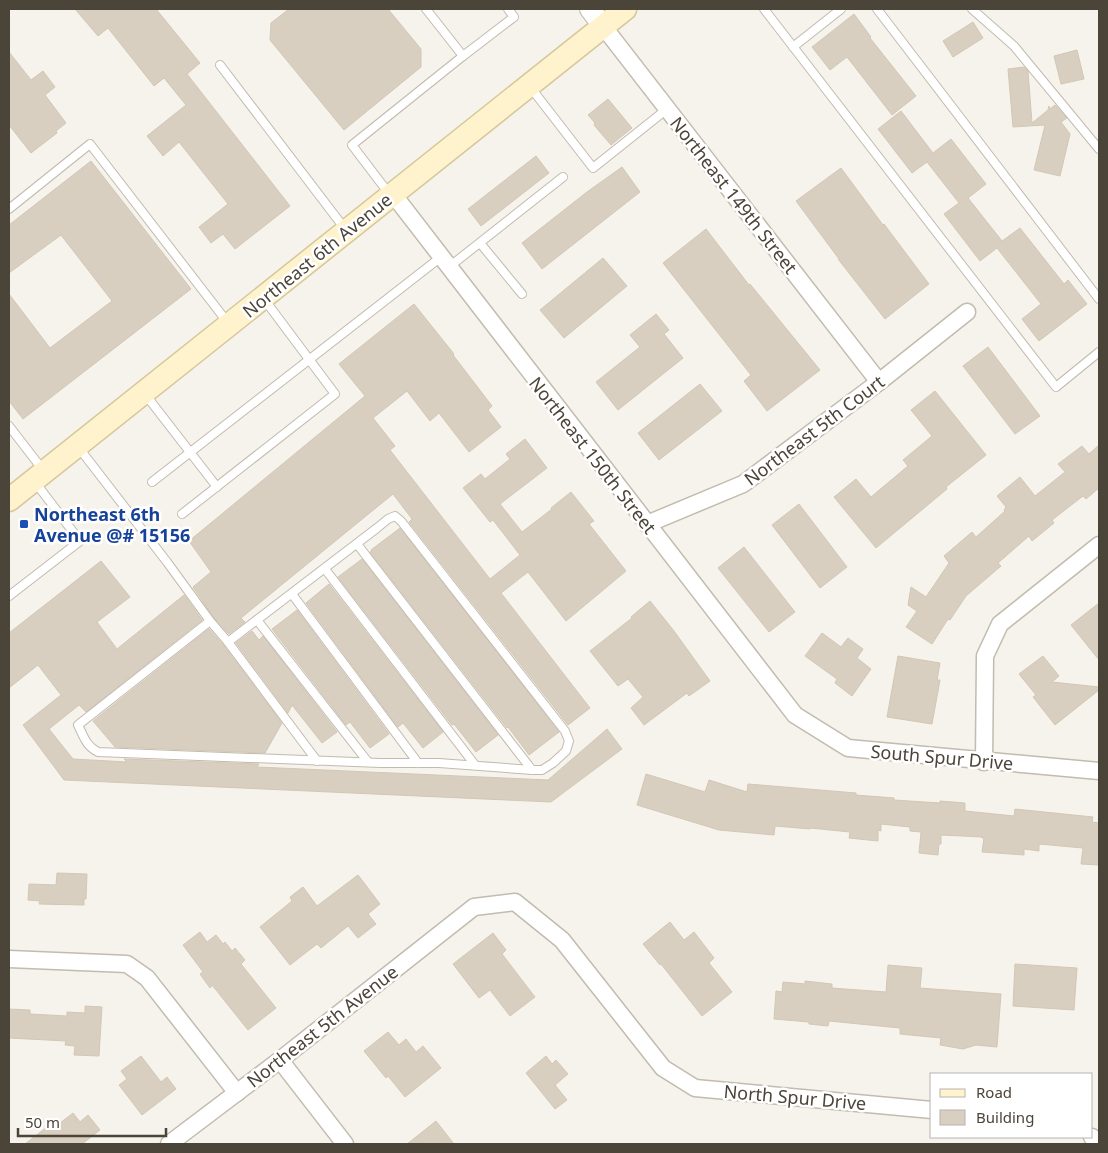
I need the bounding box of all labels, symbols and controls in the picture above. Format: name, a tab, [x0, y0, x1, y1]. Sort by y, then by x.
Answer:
street label: Northeast 149th Street	[665, 112, 803, 279]
street label: Northeast 6th Avenue	[237, 187, 397, 323]
street label: Northeast 5th Court	[739, 369, 889, 491]
street label: Northeast 150th Street	[524, 372, 662, 539]
place label: Northeast 6th Avenue @# 15156	[34, 502, 190, 547]
marker: Northeast 6th Avenue @# 15156	[18, 518, 30, 530]
street label: South Spur Drive	[870, 739, 1014, 775]
street label: Northeast 5th Avenue	[242, 959, 402, 1093]
legend	[930, 1073, 1093, 1138]
street label: North Spur Drive	[723, 1079, 867, 1115]
text: Road	[976, 1082, 1012, 1102]
scale bar	[18, 1106, 165, 1138]
text: Building	[976, 1107, 1034, 1127]
text: 50 m	[25, 1112, 60, 1132]

